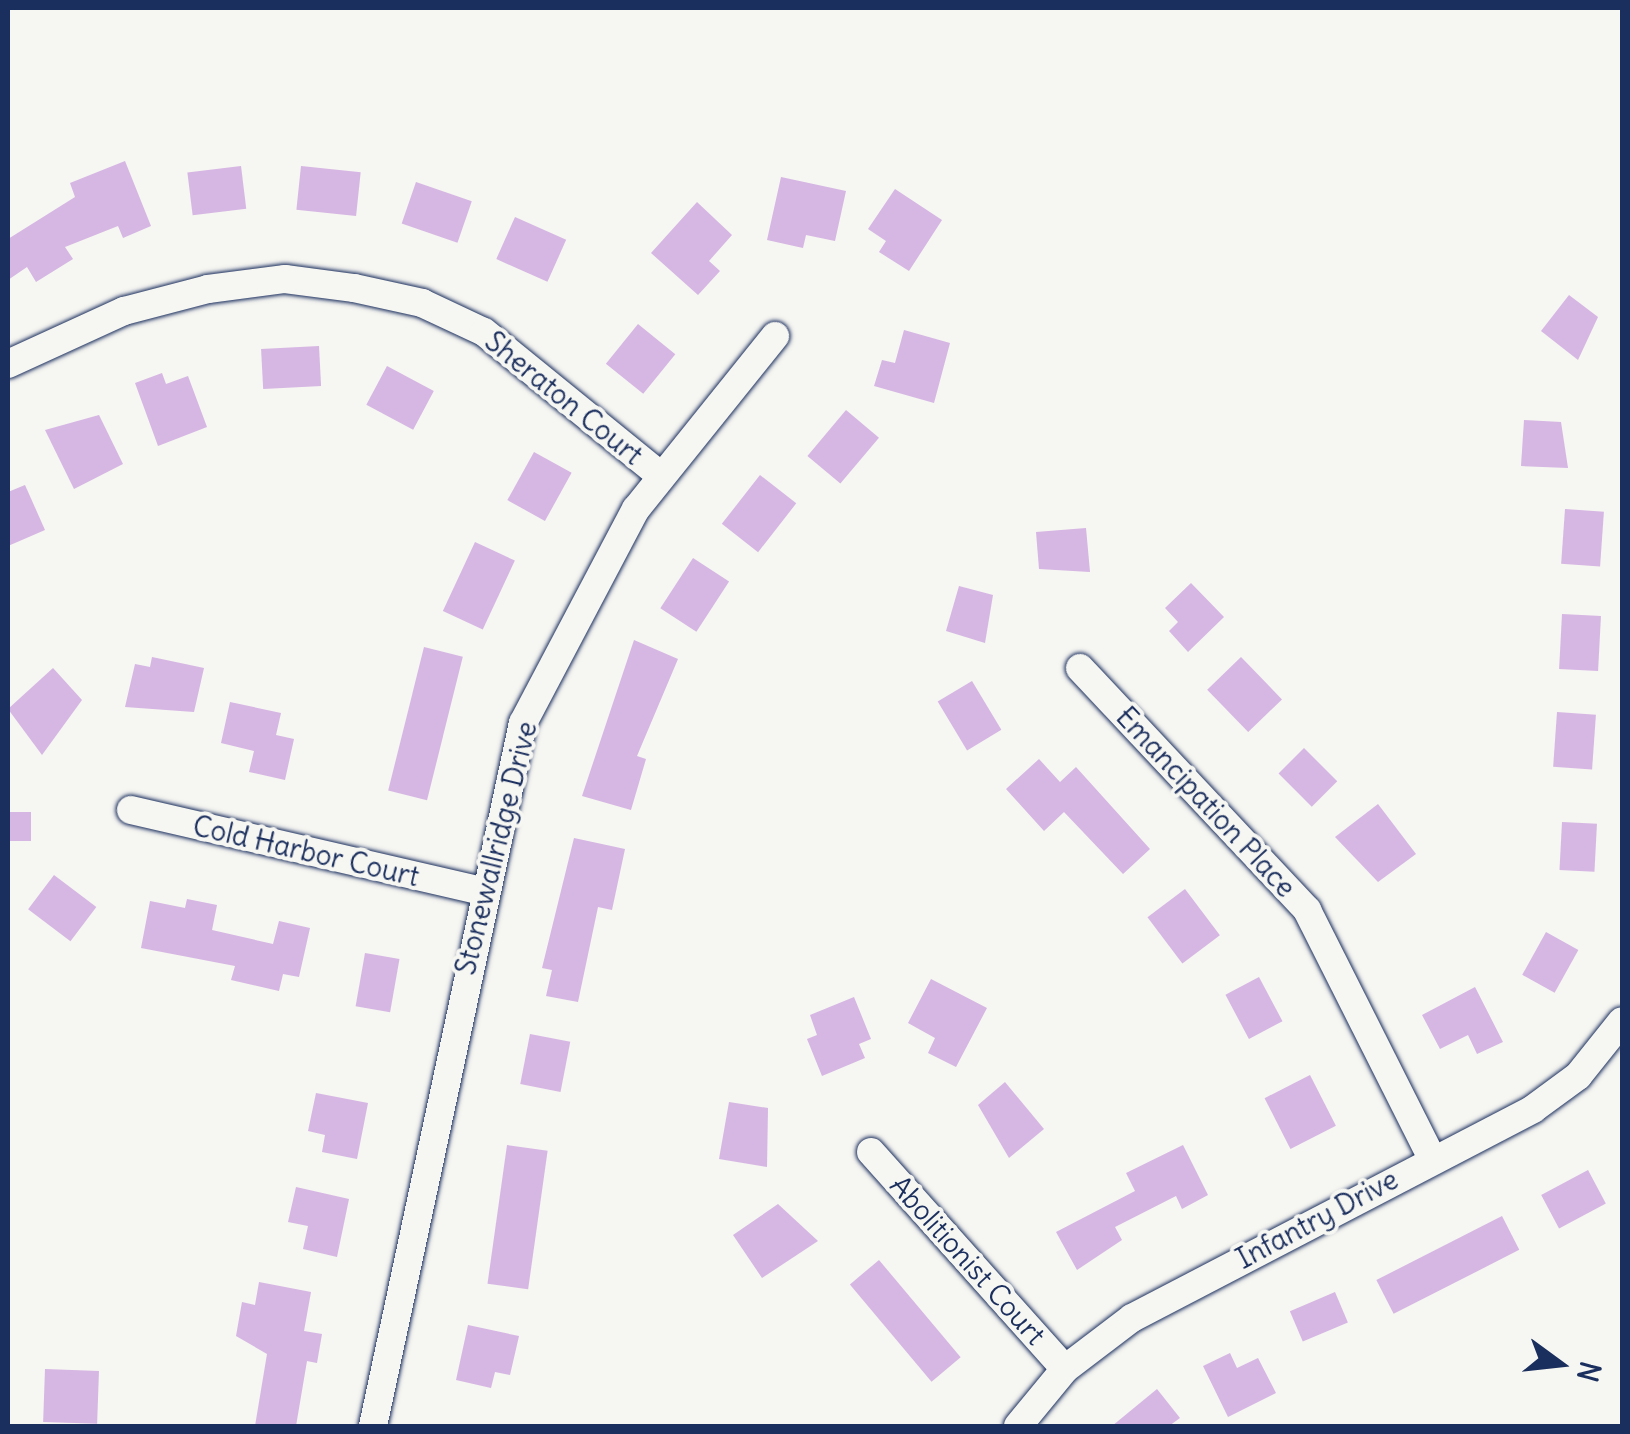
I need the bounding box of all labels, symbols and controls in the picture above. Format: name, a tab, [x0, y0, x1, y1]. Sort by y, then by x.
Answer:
street label: Sheraton Court	[478, 324, 650, 472]
street label: Emancipation Place	[1109, 700, 1303, 904]
street label: Stonewallridge Drive	[448, 718, 544, 978]
street label: Cold Harbor Court	[190, 809, 422, 893]
street label: Infantry Drive	[1230, 1162, 1404, 1276]
street label: Abolitionist Court	[883, 1169, 1053, 1351]
north arrow	[1510, 1314, 1610, 1414]
text: N	[1569, 1358, 1609, 1386]

